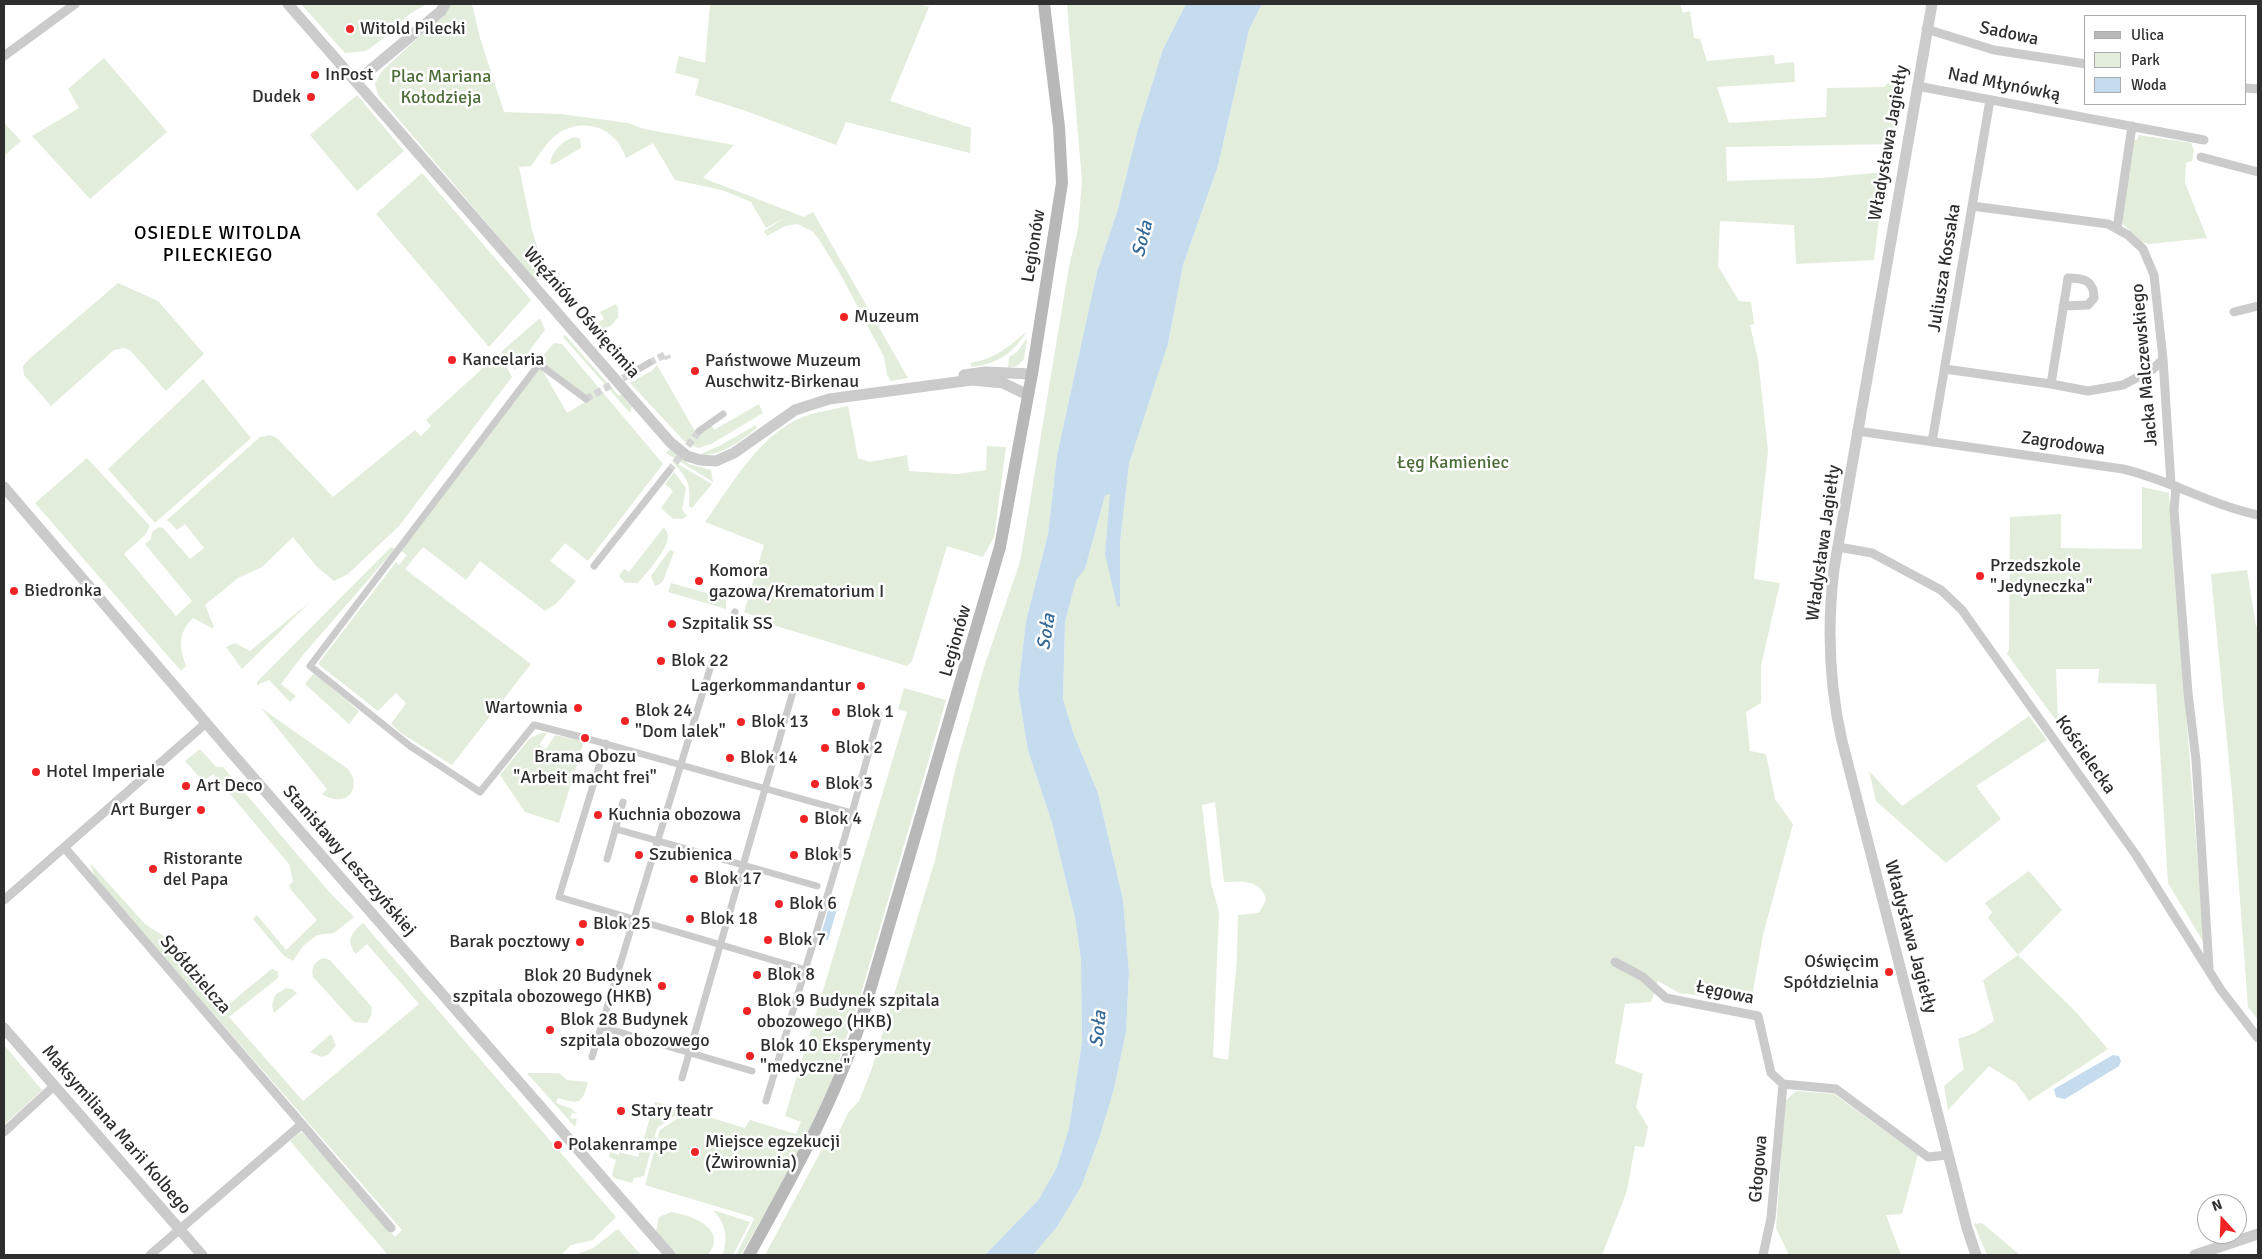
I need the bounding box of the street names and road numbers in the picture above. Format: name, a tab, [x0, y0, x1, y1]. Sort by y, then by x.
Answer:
street label: Sadowa	[1978, 17, 2040, 51]
street label: Władysława Jagiełły	[1865, 63, 1913, 223]
street label: Nad Młynówką	[1946, 63, 2062, 107]
street label: Juliusza Kossaka	[1924, 202, 1966, 334]
street label: Legionów	[1018, 208, 1050, 284]
street label: Więźniów Oświęcimia	[518, 243, 644, 383]
street label: Jacka Malczewskiego	[2127, 283, 2163, 447]
street label: Zagrodowa	[2020, 427, 2106, 461]
street label: Władysława Jagiełły	[1802, 463, 1846, 623]
street label: Legionów	[935, 603, 977, 679]
street label: Kościelecka	[2050, 712, 2120, 798]
street label: Stanisławy Leszczyńskiej	[278, 781, 420, 941]
street label: Władysława Jagiełły	[1879, 858, 1941, 1016]
street label: Spółdzielcza	[155, 931, 235, 1019]
street label: Łęgowa	[1694, 976, 1756, 1010]
street label: Maksymiliana Marii Kolbego	[37, 1041, 195, 1219]
street label: Głogowa	[1745, 1134, 1773, 1204]

